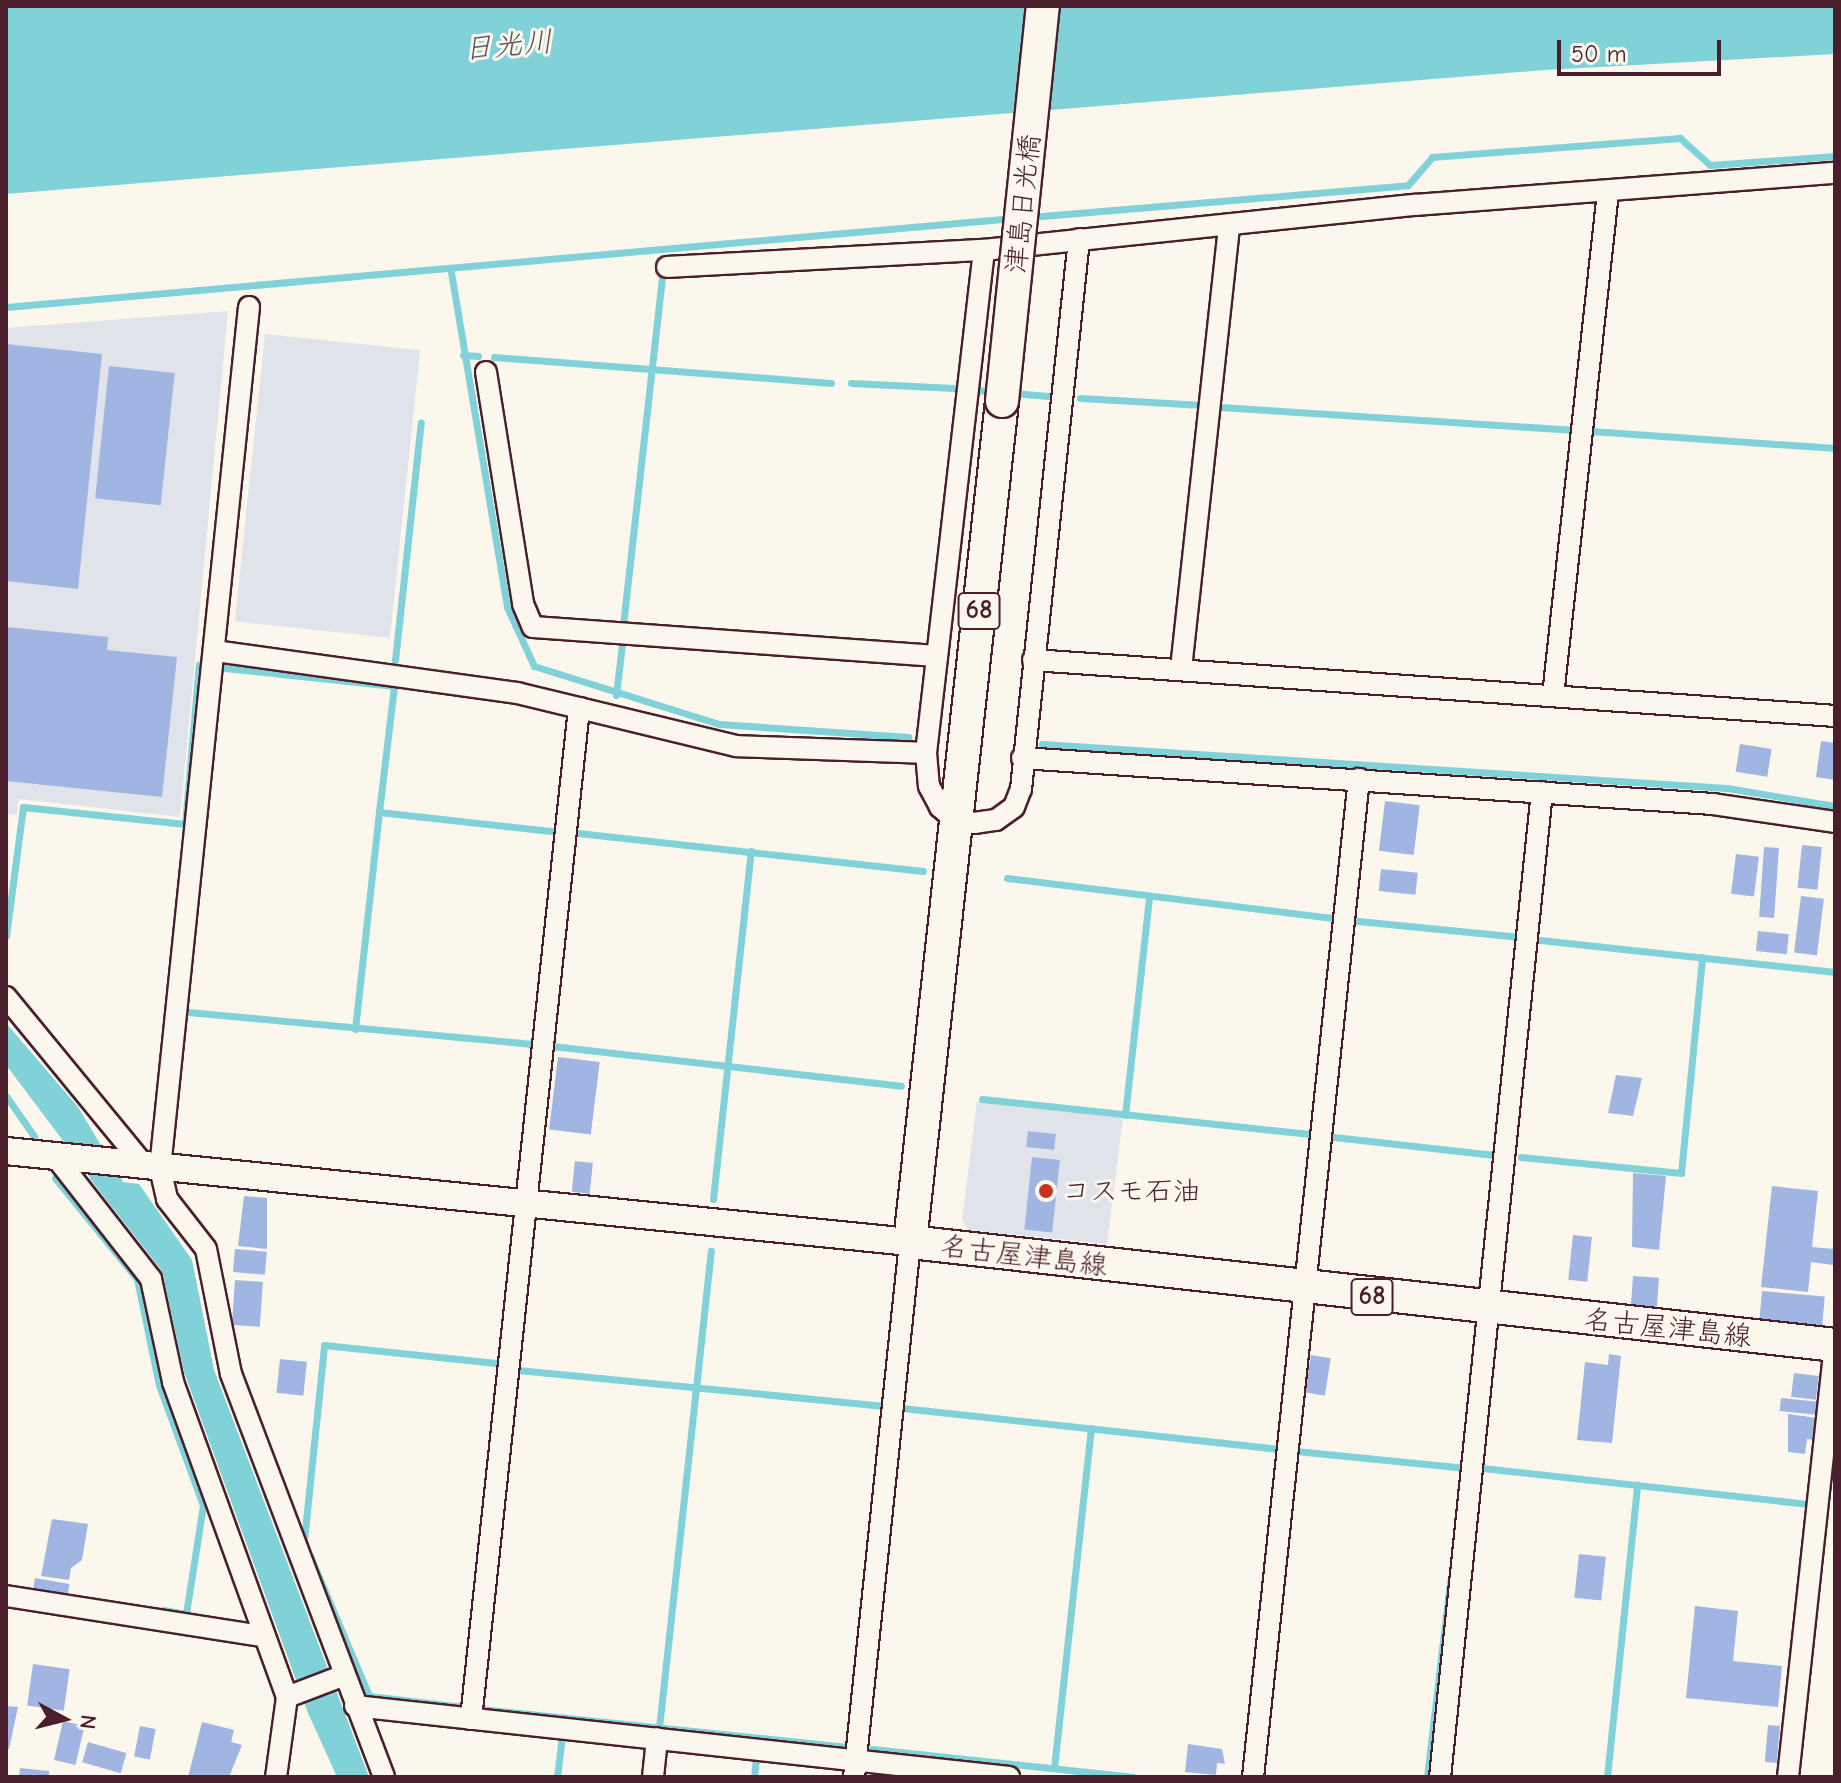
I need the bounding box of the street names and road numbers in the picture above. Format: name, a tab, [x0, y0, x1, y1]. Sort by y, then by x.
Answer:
street label: 津島日光橋	[999, 133, 1047, 275]
road number: 68	[957, 589, 1001, 633]
street label: 名古屋津島線	[939, 1229, 1109, 1283]
road number: 68	[1350, 1275, 1394, 1319]
street label: 名古屋津島線	[1583, 1303, 1753, 1353]

